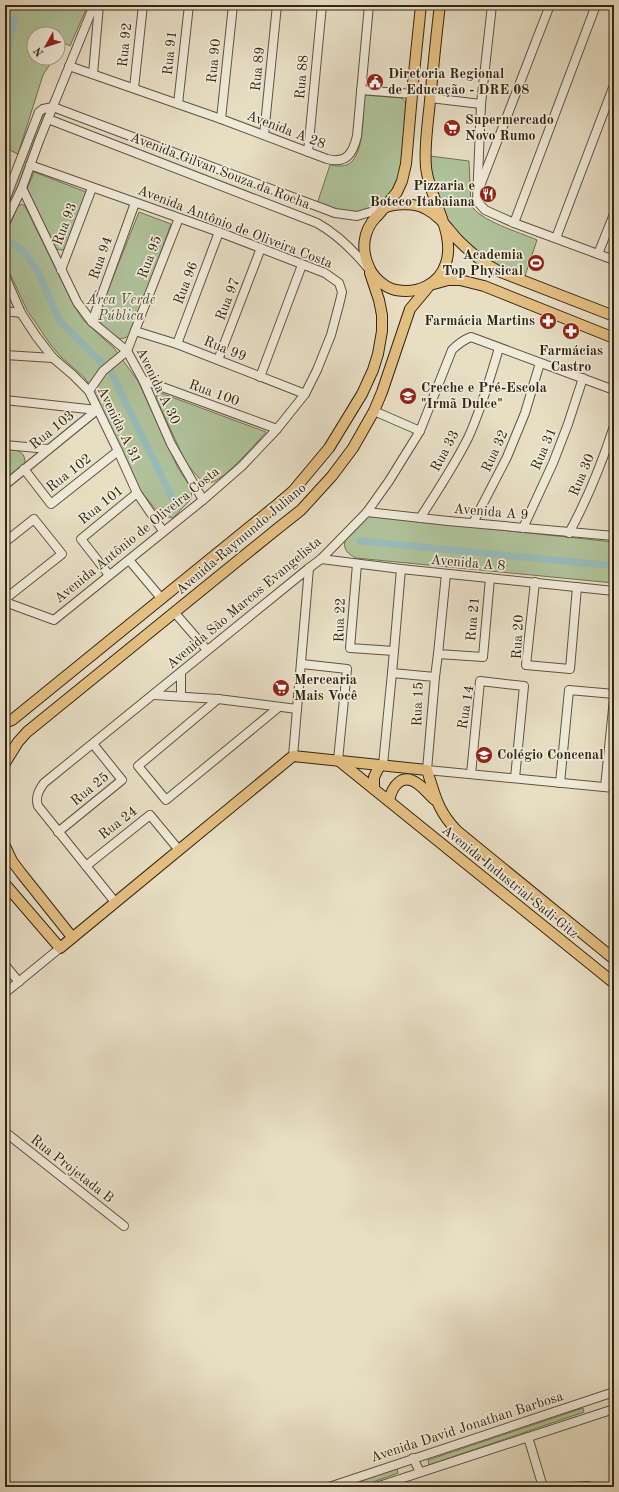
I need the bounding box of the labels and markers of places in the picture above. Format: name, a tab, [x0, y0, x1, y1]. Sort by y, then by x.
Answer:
place label: Diretoria Regional de Educação - DRE 08	[388, 67, 529, 97]
public building icon: Diretoria Regional de Educação - DRE 08	[365, 72, 385, 92]
place label: Supermercado Novo Rumo	[465, 113, 554, 143]
supermarket icon: Supermercado Novo Rumo	[442, 118, 462, 138]
place label: Pizzaria e Boteco Itabaiana	[370, 179, 475, 209]
restaurant icon: Pizzaria e Boteco Itabaiana	[478, 184, 498, 204]
place label: Academia Top Physical	[442, 248, 523, 278]
sports icon: Academia Top Physical	[526, 253, 546, 273]
pharmacy icon: Farmácia Martins	[538, 311, 558, 331]
place label: Farmácia Martins	[424, 314, 535, 328]
pharmacy icon: Farmácias Castro	[561, 321, 581, 341]
place label: Farmácias Castro	[539, 344, 603, 374]
place label: Creche e Pré-Escola "Irmã Dulce"	[421, 381, 547, 411]
school or university icon: Creche e Pré-Escola "Irmã Dulce"	[398, 386, 418, 406]
place label: Mercearia Mais Você	[294, 673, 357, 703]
supermarket icon: Mercearia Mais Você	[271, 678, 291, 698]
school or university icon: Colégio Concenal	[474, 745, 494, 765]
place label: Colégio Concenal	[497, 748, 604, 762]

